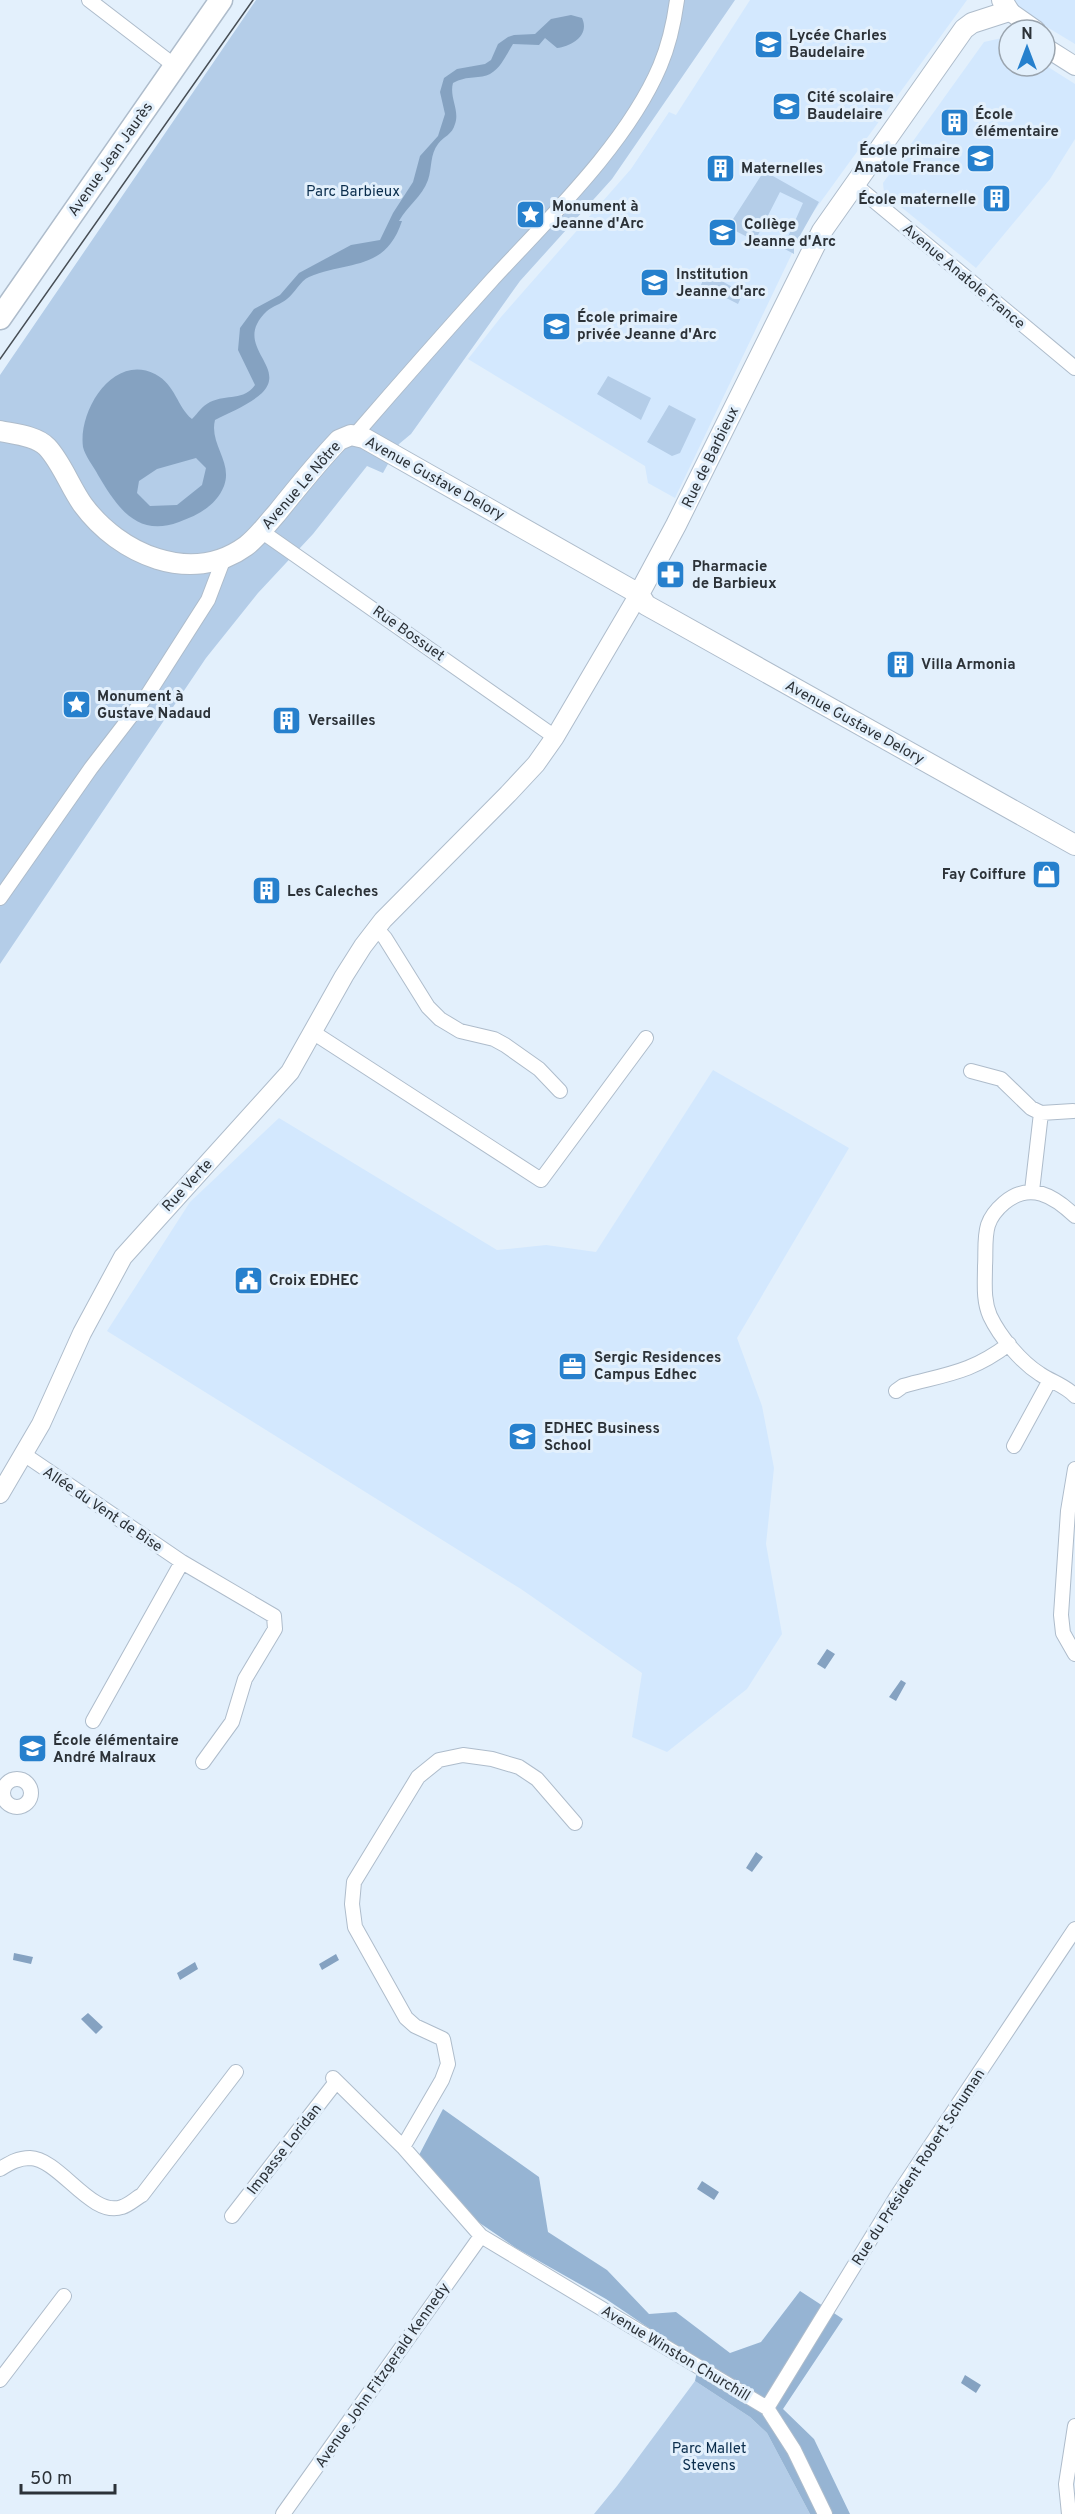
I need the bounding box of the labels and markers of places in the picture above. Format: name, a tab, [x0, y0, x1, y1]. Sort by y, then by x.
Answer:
place label: Lycée Charles Baudelaire	[789, 27, 887, 63]
school or university icon: Lycée Charles Baudelaire	[752, 28, 784, 60]
place label: Cité scolaire Baudelaire	[807, 89, 894, 125]
school or university icon: Cité scolaire Baudelaire	[770, 90, 802, 122]
place label: École élémentaire	[975, 105, 1059, 142]
building icon: École élémentaire	[938, 107, 970, 139]
place label: École primaire Anatole France	[854, 141, 960, 178]
school or university icon: École primaire Anatole France	[965, 143, 997, 175]
building icon: Maternelles	[704, 152, 736, 184]
place label: Maternelles	[741, 160, 823, 179]
building icon: École maternelle	[981, 183, 1013, 215]
place label: École maternelle	[858, 190, 976, 210]
place label: Monument à Jeanne d'Arc	[552, 198, 644, 234]
place icon: Monument à Jeanne d'Arc	[515, 199, 547, 231]
place label: Collège Jeanne d'Arc	[744, 216, 836, 252]
school or university icon: Collège Jeanne d'Arc	[707, 217, 739, 249]
place label: Institution Jeanne d'arc	[676, 266, 766, 302]
school or university icon: Institution Jeanne d'arc	[639, 267, 671, 299]
place label: École primaire privée Jeanne d'Arc	[577, 308, 717, 345]
school or university icon: École primaire privée Jeanne d'Arc	[540, 310, 572, 342]
place label: Pharmacie de Barbieux	[692, 558, 777, 594]
pharmacy icon: Pharmacie de Barbieux	[655, 559, 687, 591]
building icon: Villa Armonia	[884, 648, 916, 680]
place label: Villa Armonia	[921, 656, 1016, 675]
place label: Monument à Gustave Nadaud	[97, 688, 211, 724]
place icon: Monument à Gustave Nadaud	[60, 689, 92, 721]
building icon: Versailles	[271, 704, 303, 736]
place label: Versailles	[308, 712, 376, 731]
shop icon: Fay Coiffure	[1031, 858, 1063, 890]
place label: Fay Coiffure	[942, 866, 1026, 885]
building icon: Les Caleches	[250, 875, 282, 907]
place label: Les Caleches	[287, 883, 378, 902]
public building icon: Croix EDHEC	[232, 1264, 264, 1296]
place label: Croix EDHEC	[269, 1272, 359, 1291]
place label: Sergic Residences Campus Edhec	[594, 1349, 721, 1385]
office icon: Sergic Residences Campus Edhec	[557, 1350, 589, 1382]
place label: EDHEC Business School	[544, 1420, 660, 1456]
school or university icon: EDHEC Business School	[507, 1421, 539, 1453]
place label: École élémentaire André Malraux	[53, 1731, 179, 1768]
school or university icon: École élémentaire André Malraux	[16, 1733, 48, 1765]

